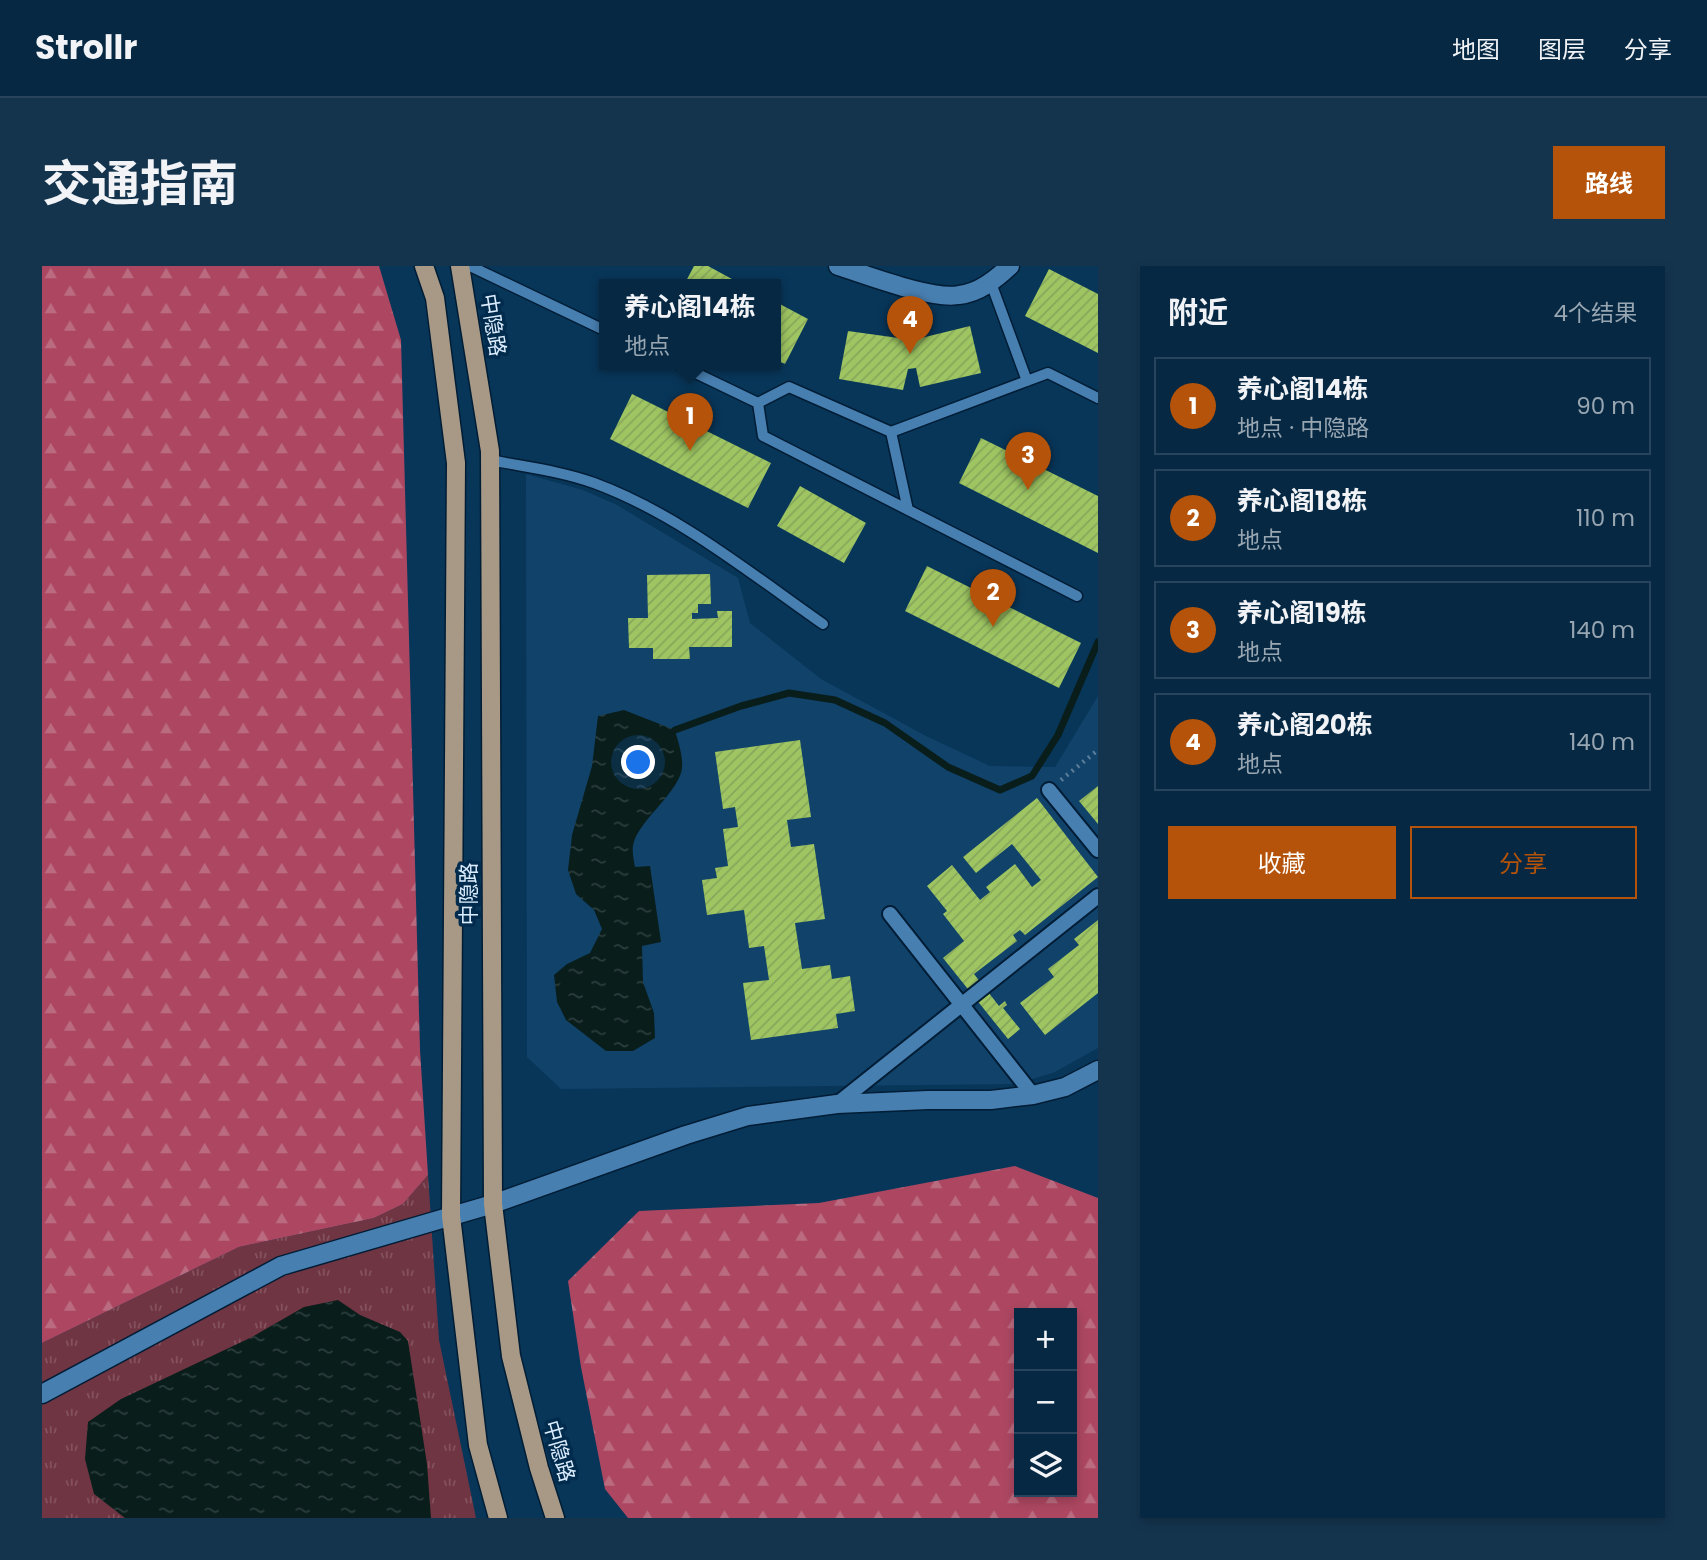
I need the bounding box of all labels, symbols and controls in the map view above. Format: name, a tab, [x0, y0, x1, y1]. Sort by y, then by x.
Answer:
text: Strollr	[35, 24, 137, 71]
text: 地图	[1452, 33, 1500, 66]
text: 图层	[1538, 33, 1586, 66]
text: 分享	[1624, 33, 1672, 66]
button: 路线	[1553, 146, 1665, 219]
text: 交通指南	[42, 150, 238, 218]
popup	[599, 279, 781, 370]
text: 养心阁14栋	[624, 289, 756, 325]
text: 附近	[1168, 291, 1228, 334]
street label: 中隐路	[474, 292, 513, 358]
pin: 4	[887, 296, 933, 354]
text: 4个结果	[1554, 297, 1637, 329]
text: 地点	[624, 330, 670, 362]
text: 养心阁14栋	[1237, 371, 1368, 407]
text: 1	[1189, 390, 1197, 422]
text: 90 m	[1576, 390, 1635, 422]
pin: 1	[667, 393, 713, 451]
text: 地点 · 中隐路	[1237, 412, 1369, 444]
pin: 3	[1005, 432, 1051, 490]
text: 养心阁18栋	[1237, 483, 1368, 519]
text: 2	[1186, 502, 1200, 534]
text: 110 m	[1576, 502, 1635, 534]
text: 地点	[1237, 524, 1283, 556]
pin: 2	[970, 569, 1016, 627]
text: 养心阁19栋	[1237, 595, 1367, 631]
text: 3	[1186, 614, 1200, 646]
text: 140 m	[1569, 614, 1635, 646]
text: 地点	[1237, 636, 1283, 668]
text: 养心阁20栋	[1237, 707, 1373, 743]
text: 4	[1185, 726, 1201, 758]
text: 140 m	[1569, 726, 1635, 758]
your location	[621, 745, 655, 779]
text: 地点	[1237, 748, 1283, 780]
button: 收藏	[1168, 826, 1396, 899]
button: 分享	[1410, 826, 1637, 899]
street label: 中隐路	[454, 863, 483, 926]
map controls	[1014, 1308, 1077, 1497]
button: +	[1014, 1308, 1077, 1371]
button: −	[1014, 1371, 1077, 1434]
street label: 中隐路	[537, 1417, 582, 1485]
button: layers	[1014, 1434, 1077, 1497]

